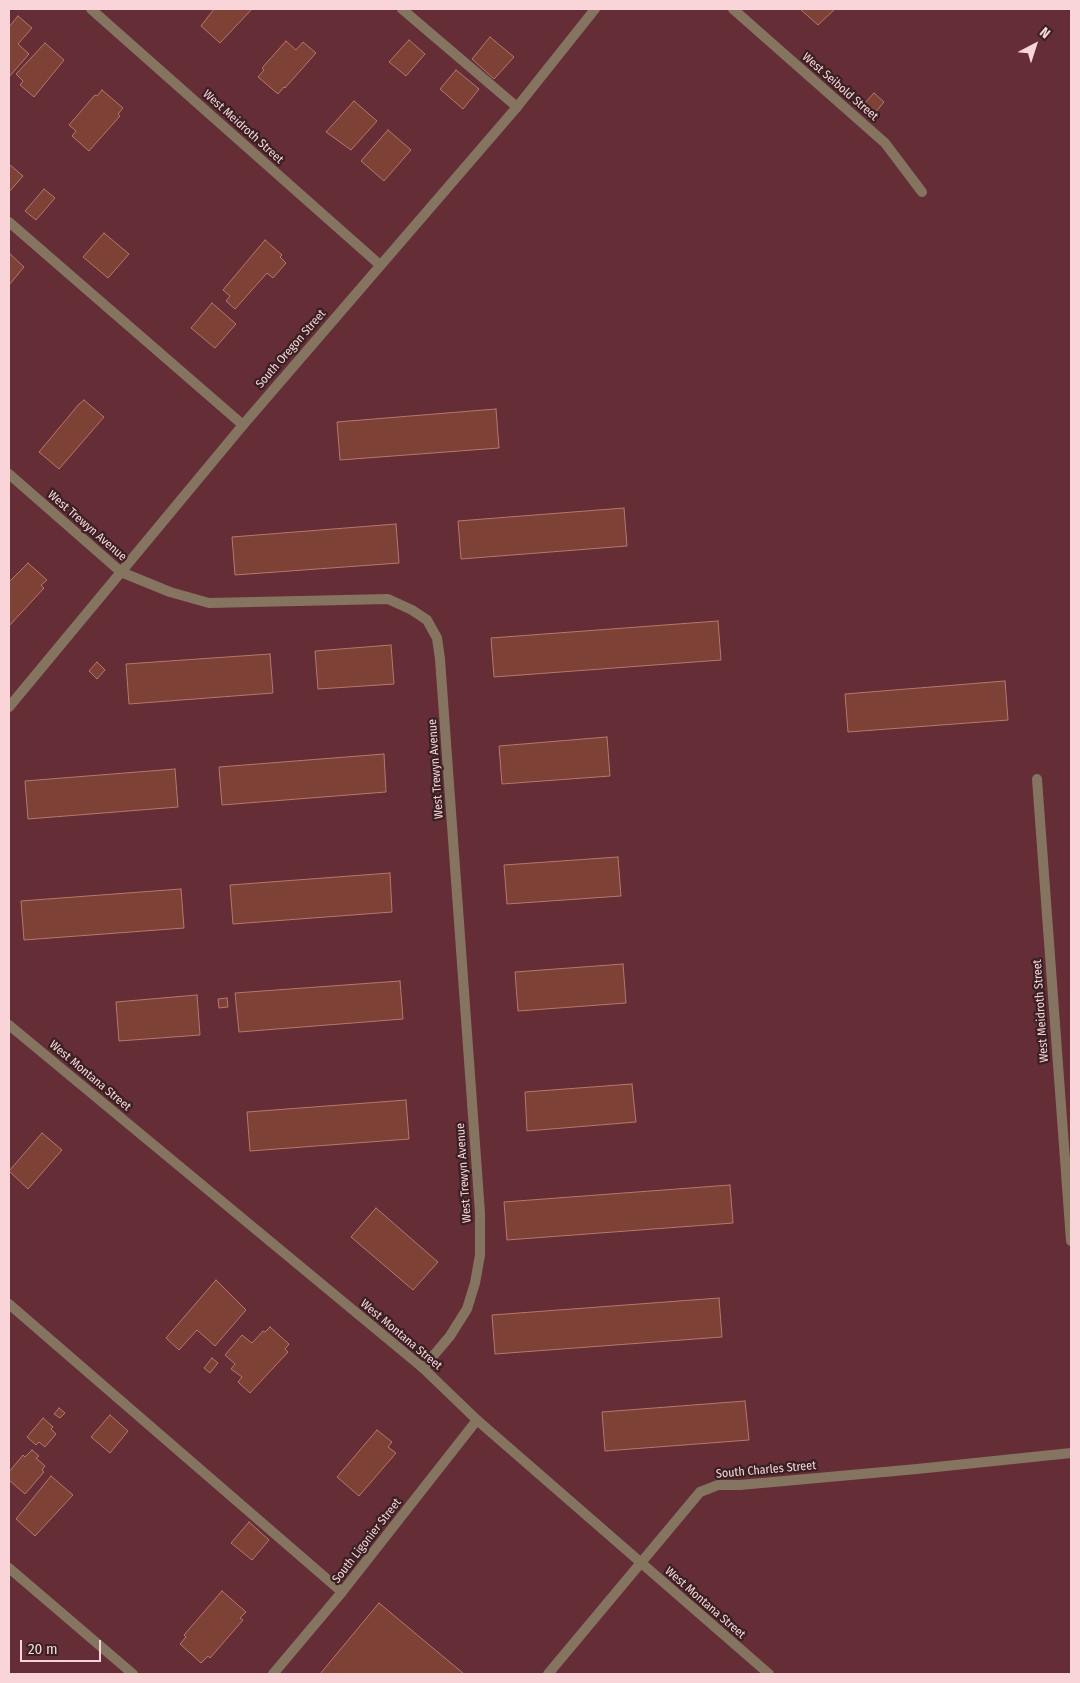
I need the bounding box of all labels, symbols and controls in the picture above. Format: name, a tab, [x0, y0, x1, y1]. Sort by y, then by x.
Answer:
north arrow	[1010, 20, 1060, 70]
text: N	[1036, 24, 1054, 42]
street label: West Seibold Street	[799, 50, 881, 124]
street label: West Meidroth Street	[200, 87, 286, 167]
street label: South Oregon Street	[253, 307, 329, 391]
street label: West Trewyn Avenue	[45, 488, 129, 564]
street label: West Trewyn Avenue	[425, 719, 447, 819]
street label: West Meidroth Street	[1030, 959, 1052, 1063]
street label: West Montana Street	[46, 1038, 134, 1114]
street label: West Trewyn Avenue	[453, 1123, 475, 1223]
street label: West Montana Street	[357, 1297, 445, 1373]
street label: South Charles Street	[715, 1458, 817, 1482]
street label: South Ligonier Street	[329, 1496, 405, 1586]
street label: West Montana Street	[662, 1564, 748, 1642]
scale bar	[22, 1630, 104, 1662]
text: 20 m	[28, 1640, 58, 1658]

